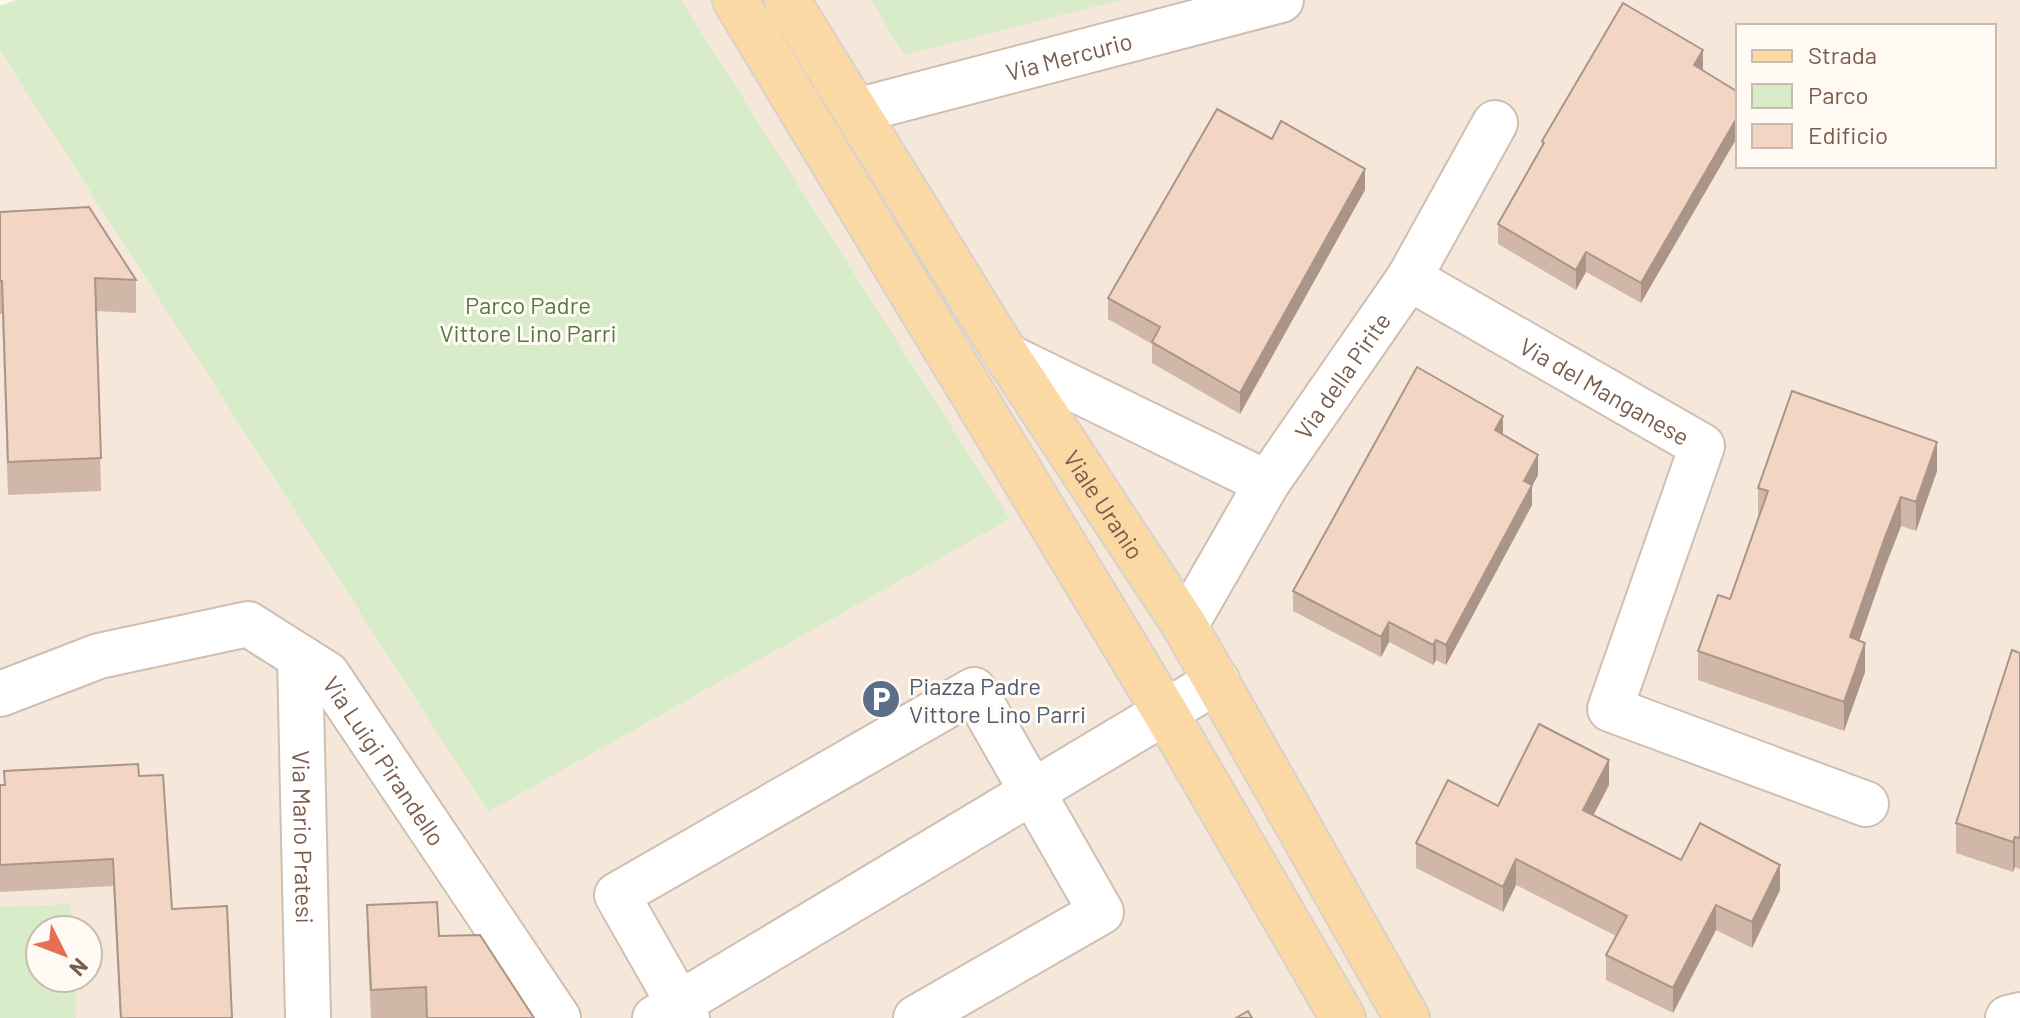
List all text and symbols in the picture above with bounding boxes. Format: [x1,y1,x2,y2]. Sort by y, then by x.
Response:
legend [1736,24,1996,168]
street label: Via Mercurio [1003,25,1135,86]
text: Strada [1808,40,1877,69]
text: Parco [1808,80,1869,109]
text: Edificio [1808,120,1888,149]
park label: Parco Padre Vittore Lino Parri [439,290,617,347]
street label: Via della Pirite [1288,306,1396,444]
street label: Via del Manganese [1515,330,1695,450]
street label: Viale Uranio [1058,444,1151,564]
street label: Via Luigi Pirandello [318,670,452,851]
place label: Piazza Padre Vittore Lino Parri [909,671,1086,728]
parking icon: Piazza Padre Vittore Lino Parri [860,678,902,720]
street label: Via Mario Pratesi [288,750,320,924]
north arrow [24,914,104,994]
text: N [65,954,94,982]

